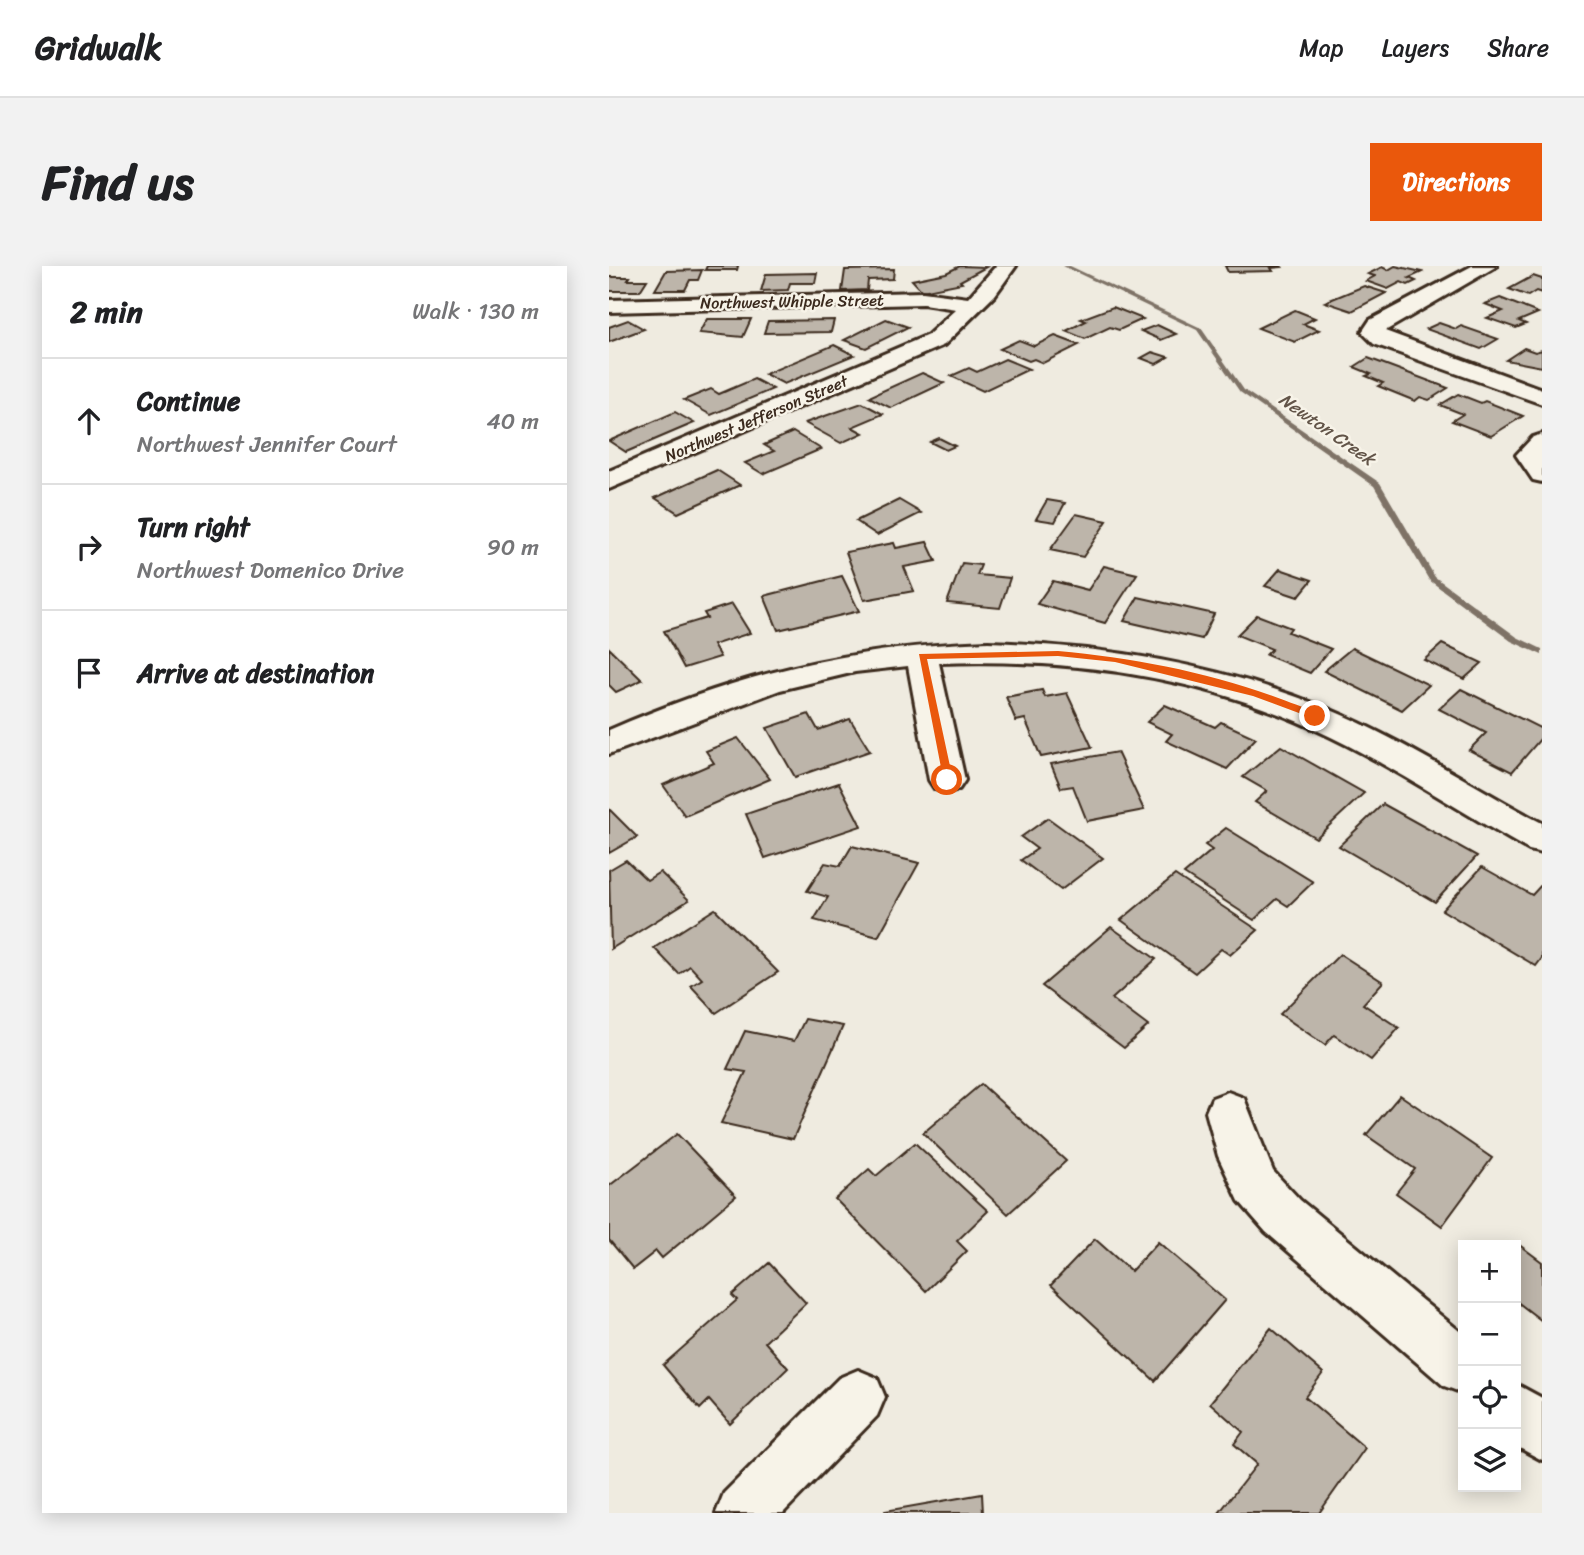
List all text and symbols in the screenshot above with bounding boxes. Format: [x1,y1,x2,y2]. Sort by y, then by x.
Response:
text: Gridwalk [35,19,162,77]
text: Map [1299,27,1344,69]
text: Layers [1382,27,1449,69]
text: Share [1487,27,1549,69]
text: Find us [42,139,194,226]
button: Directions [1370,143,1542,221]
text: 2 min [70,285,143,339]
street label: Northwest Whipple Street [700,285,884,318]
text: Walk · 130 m [412,291,539,332]
street label: Northwest Jefferson Street [660,366,853,470]
text: Continue [137,378,240,424]
water label: Newton Creek [1272,384,1384,476]
text: 40 m [486,401,539,442]
icon: ahead [70,402,108,440]
text: Northwest Jennifer Court [137,424,397,465]
text: Turn right [137,504,250,550]
text: 90 m [487,527,539,568]
icon: right [70,528,108,566]
text: Northwest Domenico Drive [137,550,404,591]
text: Arrive at destination [137,650,374,696]
icon: arrive [70,654,108,692]
route end [1299,700,1330,731]
route start [931,764,962,795]
map controls [1458,1240,1521,1492]
button: + [1458,1240,1521,1303]
button: − [1458,1303,1521,1366]
button: locate [1458,1366,1521,1429]
button: layers [1458,1429,1521,1492]

